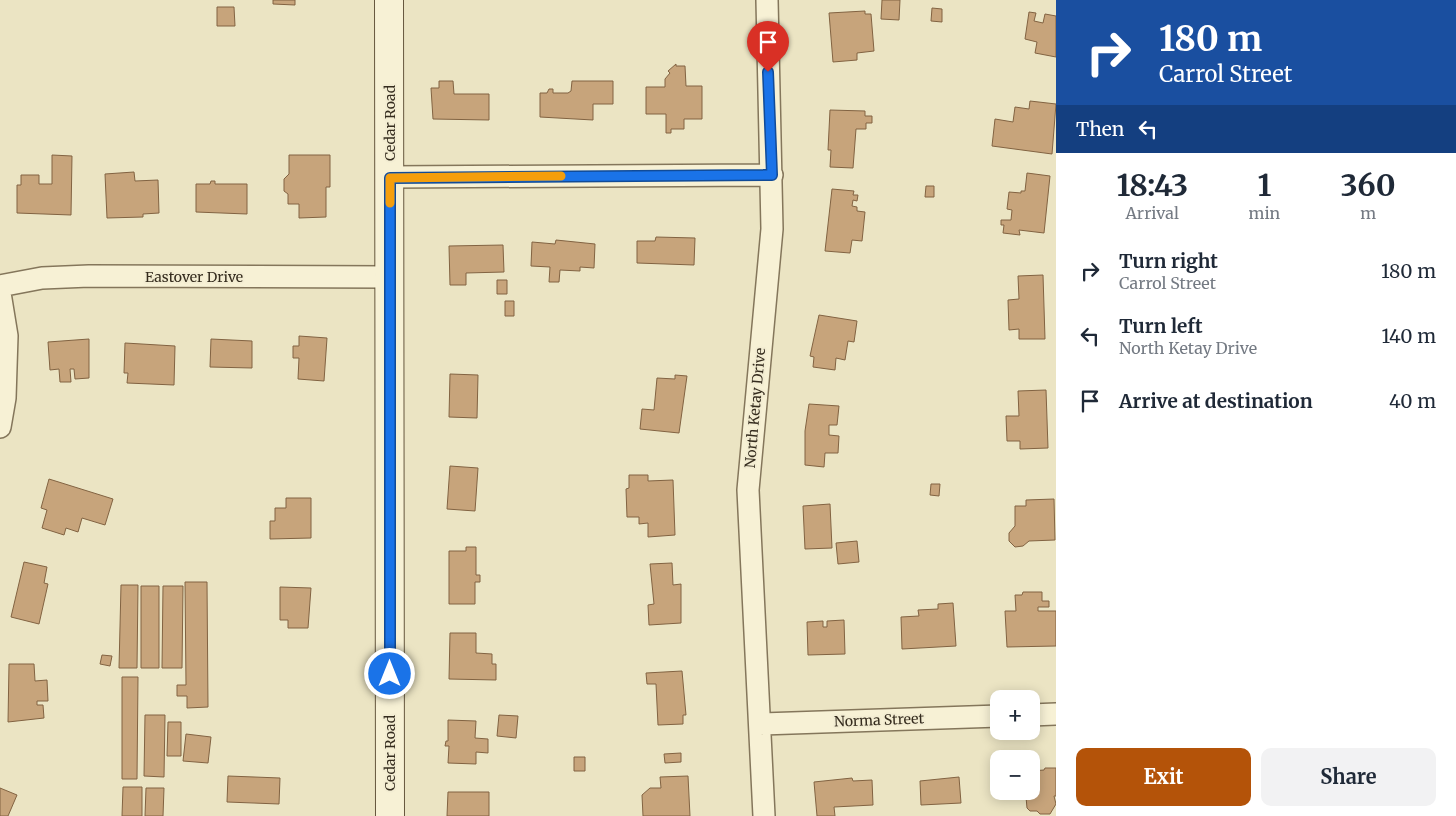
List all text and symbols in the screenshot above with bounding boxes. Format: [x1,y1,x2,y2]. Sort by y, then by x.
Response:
text: 180 m [1159,17,1262,61]
icon: right [1076,20,1141,85]
pin [747,21,789,72]
icon: arrive [754,28,782,56]
text: Carrol Street [1159,60,1292,88]
street label: Cedar Road [381,84,399,161]
icon: left [1134,115,1162,143]
text: Then [1076,117,1124,141]
text: 18:43 [1116,166,1188,204]
text: 1 [1257,166,1271,204]
text: 360 [1341,166,1396,204]
text: Arrival [1126,203,1179,223]
text: min [1249,203,1280,223]
text: m [1360,203,1376,223]
text: Turn right [1119,249,1218,273]
icon: right [1076,257,1104,285]
text: 180 m [1381,259,1436,283]
street label: Eastover Drive [145,268,243,286]
text: Carrol Street [1119,273,1216,293]
text: Turn left [1119,314,1203,338]
icon: left [1076,322,1104,350]
text: 140 m [1381,324,1436,348]
text: North Ketay Drive [1119,338,1257,358]
street label: North Ketay Drive [741,347,769,469]
icon: arrive [1076,387,1104,415]
text: Arrive at destination [1119,389,1313,413]
text: 40 m [1389,389,1436,413]
position arrow [363,647,415,699]
map controls [990,690,1040,800]
button: + [990,690,1040,740]
street label: Norma Street [834,709,925,731]
street label: Cedar Road [381,714,399,791]
button: Exit [1076,748,1251,806]
button: Share [1261,748,1436,806]
button: − [990,750,1040,800]

